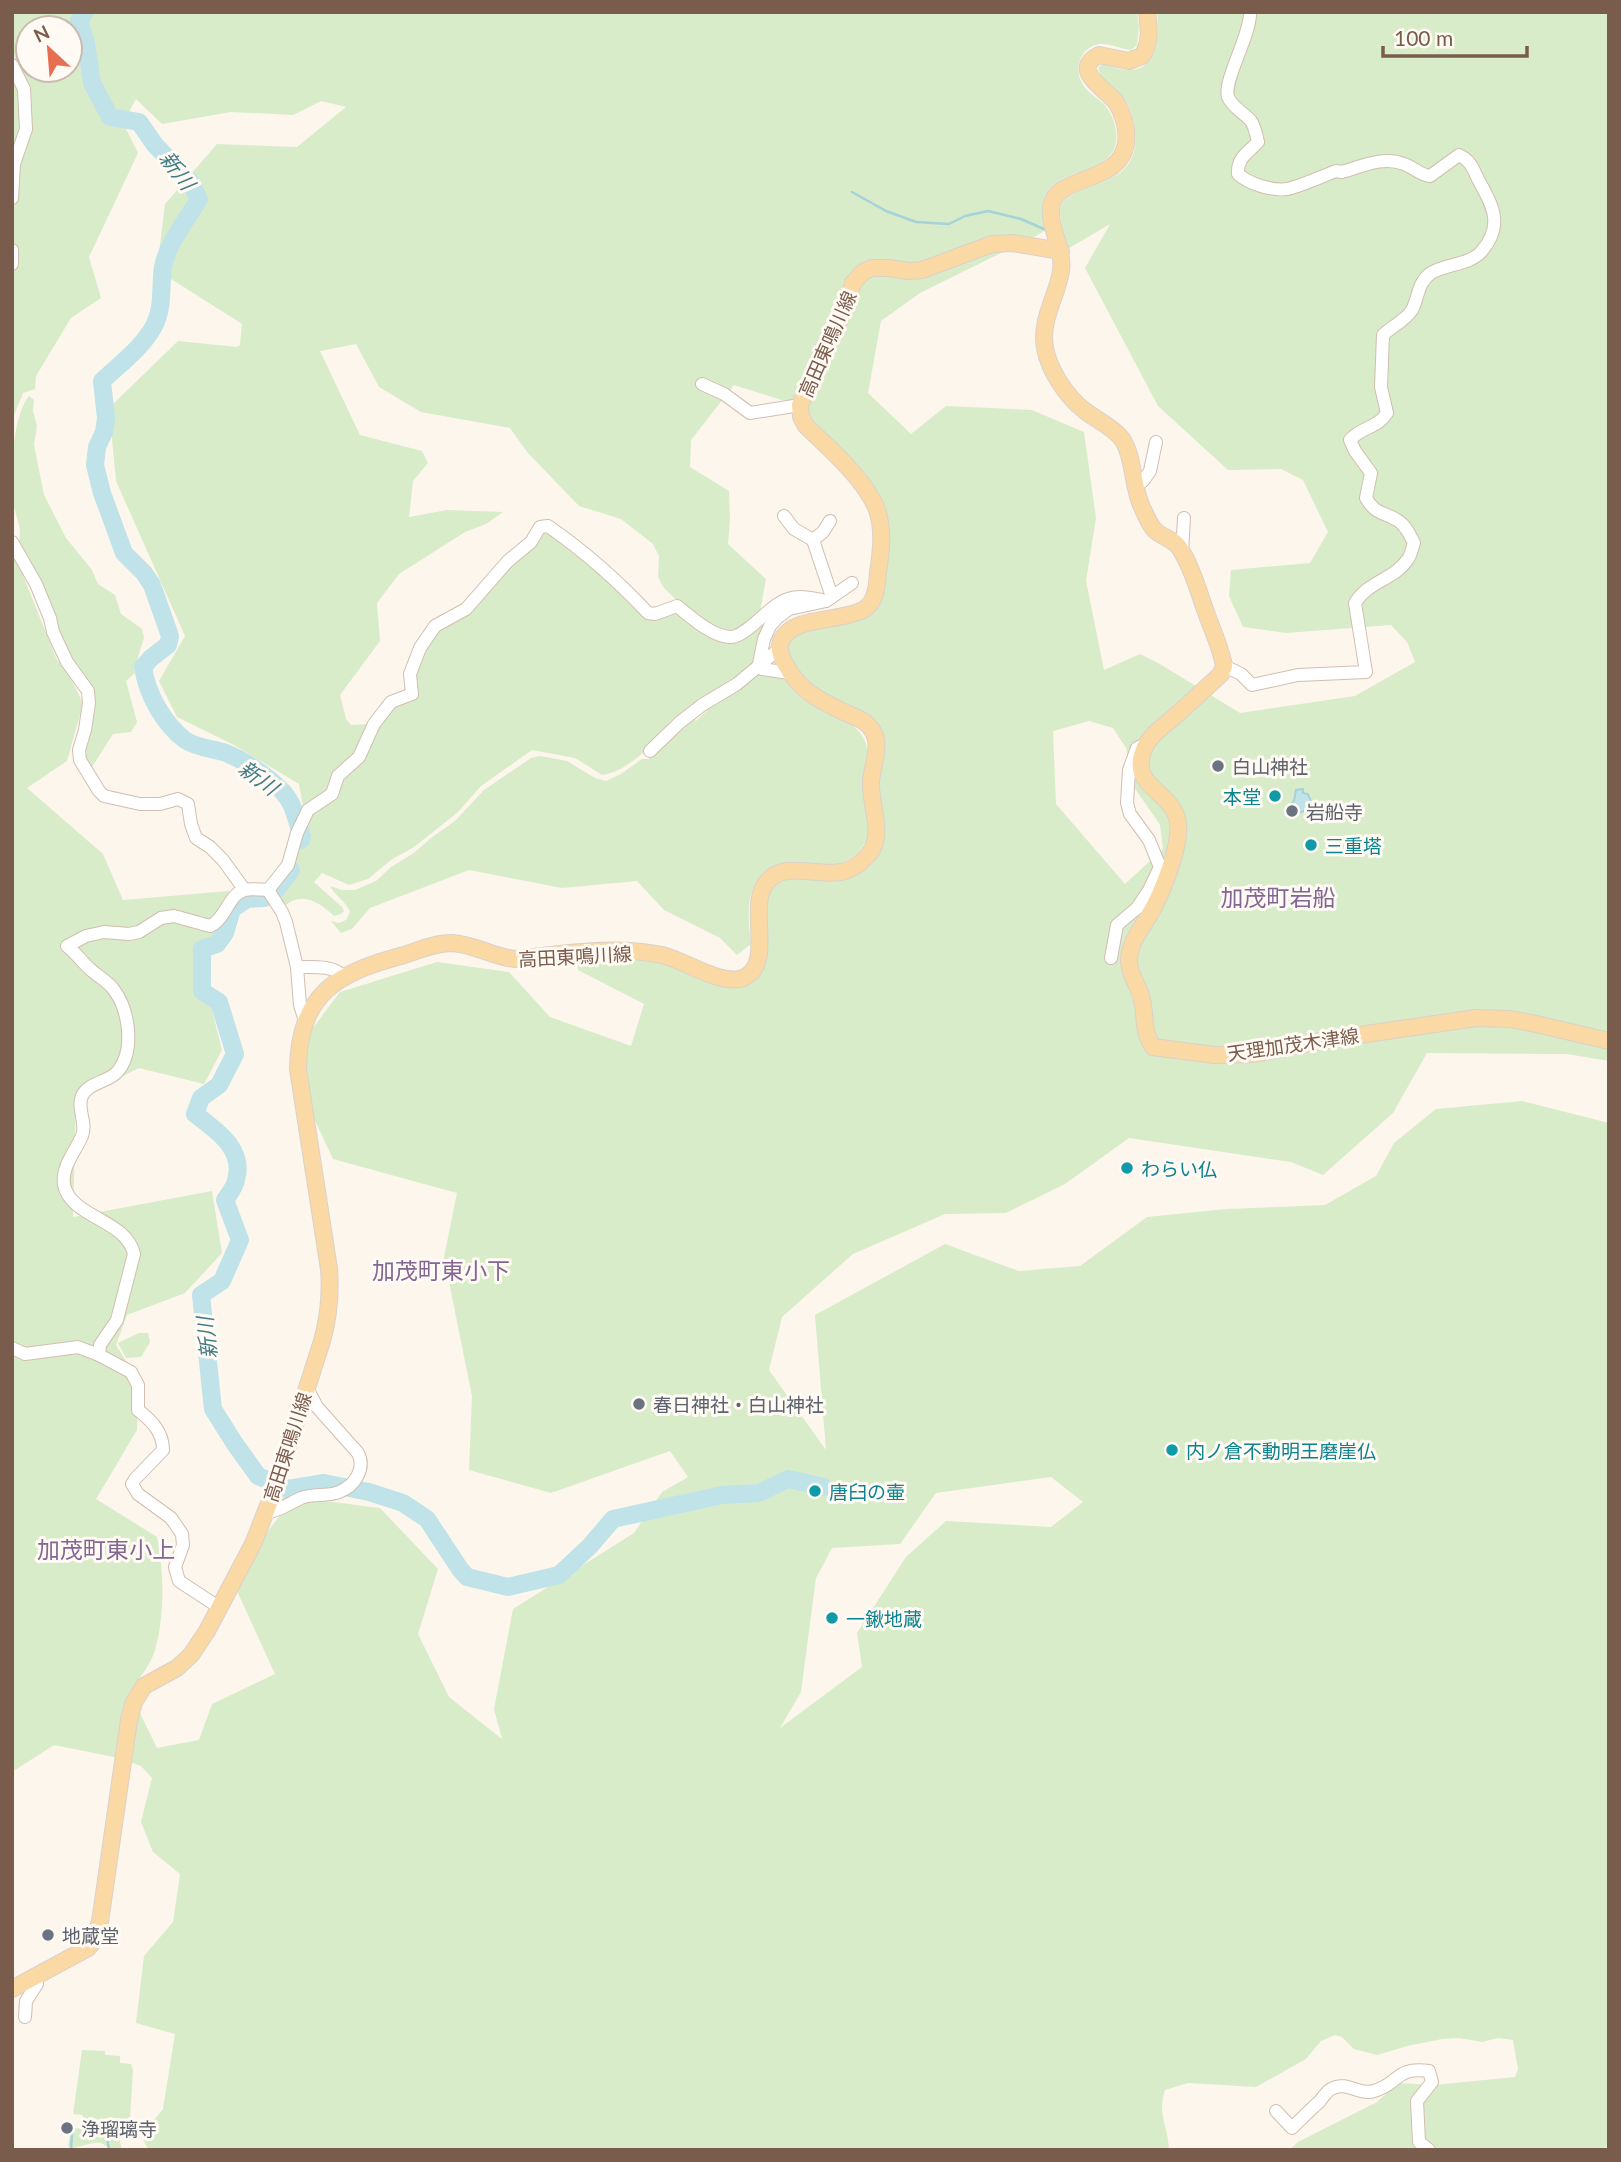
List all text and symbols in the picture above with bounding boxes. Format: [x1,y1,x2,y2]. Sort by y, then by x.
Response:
north arrow [14,14,84,84]
scale bar [1383,14,1526,58]
text: N [30,20,53,47]
text: 100 m [1394,25,1453,50]
water label: 新川 [155,146,202,196]
street label: 高田東鳴川線 [793,287,861,401]
water label: 新川 [235,755,285,801]
place label: 白山神社 [1232,755,1308,778]
marker: 白山神社 [1210,758,1226,774]
place label: 本堂 [1223,785,1261,808]
marker: 本堂 [1267,788,1283,804]
place label: 岩船寺 [1306,800,1363,823]
marker: 岩船寺 [1284,803,1300,819]
place label: 三重塔 [1325,834,1382,857]
marker: 三重塔 [1303,837,1319,853]
district label: 加茂町岩船 [1221,883,1336,911]
street label: 高田東鳴川線 [517,942,633,970]
street label: 天理加茂木津線 [1226,1023,1360,1065]
place label: わらい仏 [1141,1157,1217,1180]
marker: わらい仏 [1119,1160,1135,1176]
district label: 加茂町東小下 [372,1256,510,1284]
water label: 新川 [191,1314,221,1360]
street label: 高田東鳴川線 [258,1389,316,1505]
place label: 春日神社・白山神社 [653,1393,824,1416]
marker: 春日神社・白山神社 [631,1396,647,1412]
place label: 内ノ倉不動明王磨崖仏 [1186,1439,1376,1462]
marker: 内ノ倉不動明王磨崖仏 [1164,1442,1180,1458]
place label: 唐臼の壷 [829,1480,905,1503]
marker: 唐臼の壷 [807,1483,823,1499]
district label: 加茂町東小上 [37,1535,175,1563]
place label: 一鍬地蔵 [846,1607,922,1630]
marker: 一鍬地蔵 [824,1610,840,1626]
place label: 地蔵堂 [62,1924,119,1947]
marker: 地蔵堂 [40,1927,56,1943]
place label: 浄瑠璃寺 [81,2117,157,2140]
marker: 浄瑠璃寺 [59,2120,75,2136]

